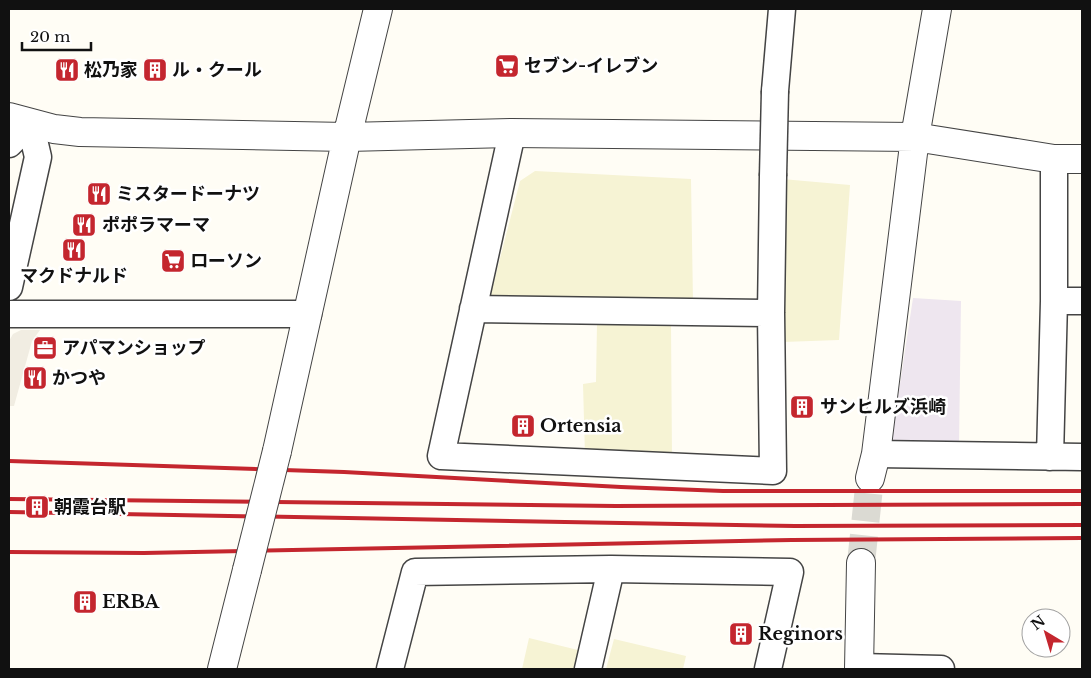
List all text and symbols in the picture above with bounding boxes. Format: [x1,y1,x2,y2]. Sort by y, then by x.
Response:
scale bar [22,20,91,52]
text: 20 m [30,27,70,46]
supermarket icon: セブン-イレブン [494,53,520,79]
place label: セブン-イレブン [524,55,658,77]
restaurant icon: 松乃家 [54,57,80,83]
building icon: ル・クール [142,57,168,83]
place label: 松乃家 [84,59,138,81]
place label: ル・クール [172,59,262,81]
restaurant icon: ミスタードーナツ [86,181,112,207]
place label: ミスタードーナツ [116,183,260,205]
restaurant icon: ポポラマーマ [71,212,97,238]
place label: ポポラマーマ [102,214,210,236]
restaurant icon: マクドナルド [61,237,87,263]
supermarket icon: ローソン [160,248,186,274]
place label: ローソン [190,250,262,272]
place label: マクドナルド [20,265,128,287]
office icon: アパマンショップ [32,335,58,361]
place label: アパマンショップ [62,337,206,359]
restaurant icon: かつや [22,365,48,391]
place label: かつや [52,367,106,389]
building icon: サンヒルズ浜崎 [789,394,815,420]
place label: サンヒルズ浜崎 [820,396,946,418]
building icon: Ortensia [510,413,536,439]
place label: Ortensia [540,415,622,437]
building icon: 朝霞台駅 [24,494,50,520]
place label: 朝霞台駅 [54,496,126,518]
building icon: ERBA [72,589,98,615]
place label: ERBA [102,591,160,613]
north arrow [1021,608,1071,658]
text: N [1027,612,1049,634]
building icon: Reginors [728,621,754,647]
place label: Reginors [758,623,843,645]

